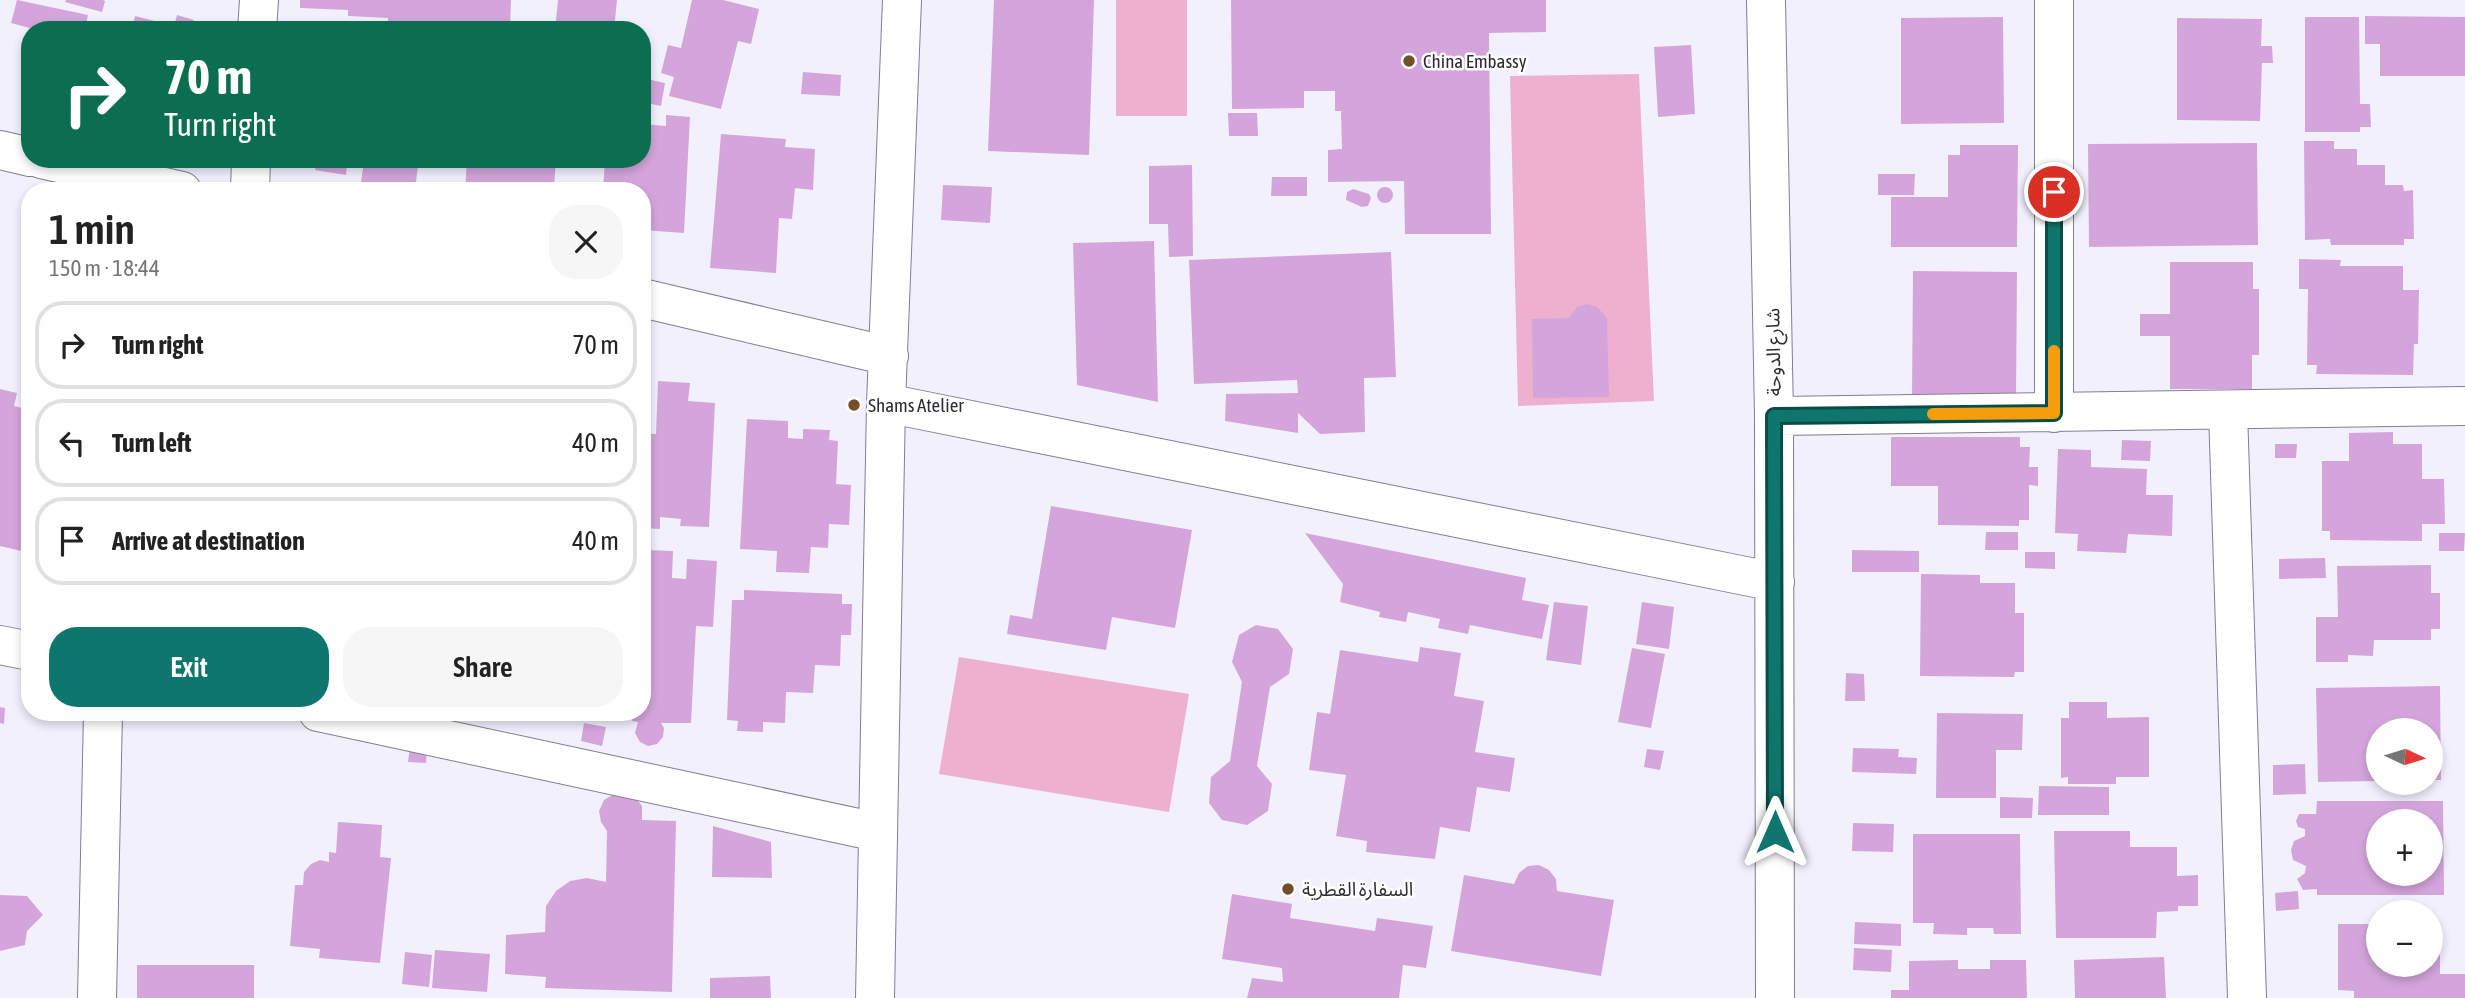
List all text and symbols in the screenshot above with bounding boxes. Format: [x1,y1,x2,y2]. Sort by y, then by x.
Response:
text: 70 m [164,48,252,104]
icon: right [49,49,140,140]
place label: China Embassy [1423,50,1527,72]
marker: China Embassy [1401,53,1417,69]
text: Turn right [164,106,277,143]
pin [2024,162,2084,222]
icon: arrive [2035,173,2073,211]
text: 1 min [49,205,135,253]
button: close [549,205,623,279]
text: 150 m · 18:44 [49,255,160,281]
street label: شارع الدوحة [1761,308,1788,396]
icon: right [53,326,91,364]
text: Turn right [112,330,203,360]
text: 70 m [572,330,619,360]
place label: Shams Atelier [868,394,964,416]
marker: Shams Atelier [846,397,862,413]
icon: left [53,424,91,462]
text: Turn left [112,428,192,458]
text: 40 m [572,428,619,458]
icon: arrive [53,522,91,560]
text: Arrive at destination [112,526,305,556]
text: 40 m [572,526,619,556]
button: Exit [49,627,329,707]
button: Share [343,627,623,707]
north arrow [2366,718,2443,794]
map controls [2366,718,2443,977]
position arrow [1738,795,1812,869]
button: + [2366,809,2443,886]
place label: السفارة القطرية [1302,878,1413,901]
marker: السفارة القطرية [1280,881,1296,897]
button: − [2366,900,2443,977]

